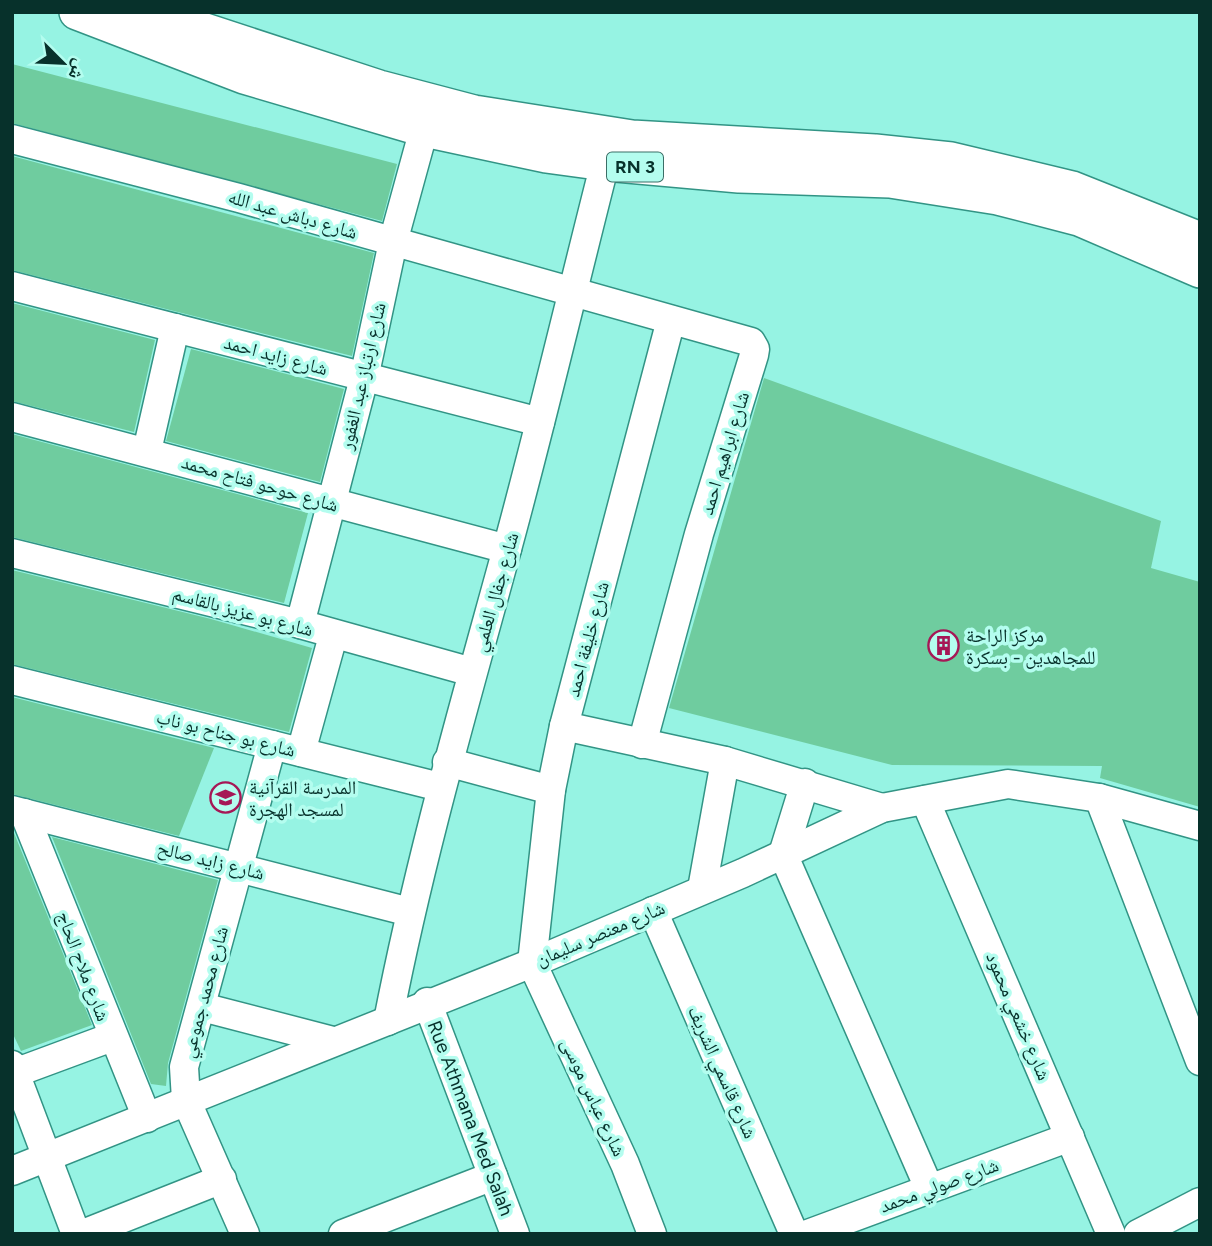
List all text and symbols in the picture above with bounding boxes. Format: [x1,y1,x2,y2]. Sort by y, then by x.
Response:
north arrow [28,28,98,98]
text: ش [63,56,93,84]
road number: RN 3 [607,152,663,182]
street label: شارع دباش عبد الله [226,185,360,244]
street label: شارع ارتباز عبد الغفور [334,300,391,453]
street label: شارع زايد احمد [222,331,330,380]
street label: شارع ابراهيم احمد [695,389,755,518]
street label: شارع حوحو فتاح محمد [179,450,341,517]
street label: شارع جفال العلمي [467,530,527,655]
street label: شارع خليفة احمد [561,579,614,699]
street label: شارع بو عزيز بالقاسم [170,582,316,642]
place label: مركز الراحة للمجاهدين - بسكرة [966,624,1096,669]
building icon: مركز الراحة للمجاهدين - بسكرة [926,629,960,663]
street label: شارع بو جناح بو ناب [154,705,298,762]
place label: المدرسة القرآنية لمسجد الهجرة [249,776,356,821]
school or university icon: المدرسة القرآنية لمسجد الهجرة [209,781,243,815]
street label: شارع زايد صالح [155,836,267,886]
street label: شارع معنصر سليمان [532,896,668,971]
street label: شارع ملاح الحاج [52,908,115,1024]
street label: شارع محمد جموعي [176,924,237,1061]
street label: شارع خشعي محمود [978,949,1056,1085]
street label: شارع قاسمي الشريف [680,1002,762,1144]
street label: Rue Athmana Med Salah [423,1017,518,1219]
street label: شارع عباس موسى [556,1034,631,1160]
street label: شارع صولي محمد [877,1153,1003,1221]

